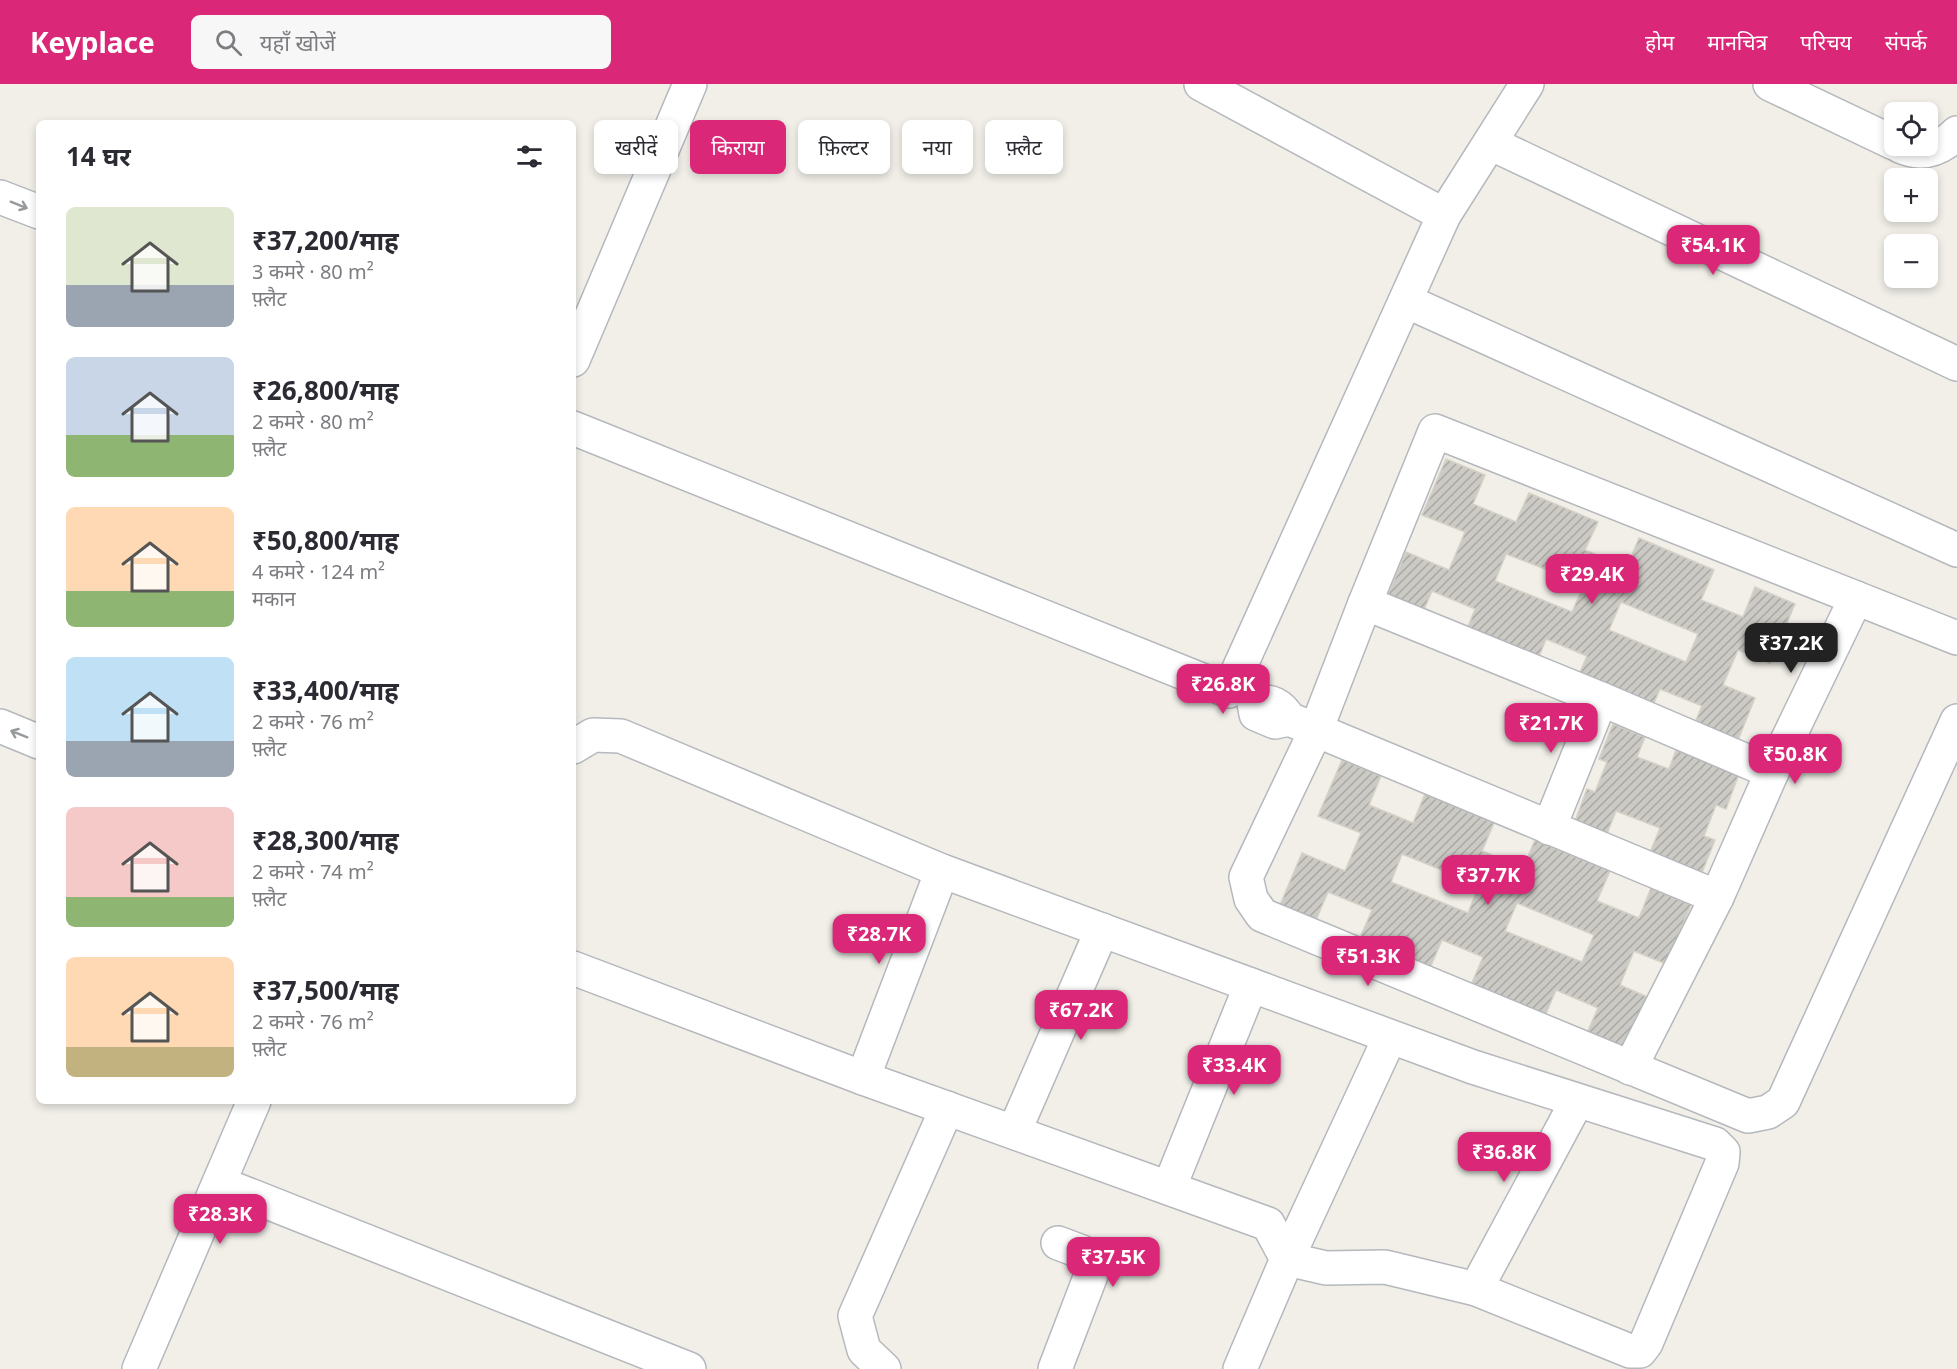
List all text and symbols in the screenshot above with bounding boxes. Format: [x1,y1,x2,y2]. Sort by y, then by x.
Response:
search box [191,15,611,69]
text: Keyplace [30,23,155,61]
icon: search [212,26,245,59]
text: यहाँ खोजें [260,27,336,57]
text: होम [1645,28,1674,56]
text: मानचित्र [1707,28,1767,56]
text: परिचय [1800,28,1852,56]
text: संपर्क [1885,28,1927,56]
map controls [1884,102,1938,288]
button: locate [1884,102,1938,156]
chip: खरीदें [594,120,678,174]
chip: किराया [690,120,786,174]
chip: फ़िल्टर [798,120,890,174]
chip: नया [902,120,973,174]
chip: फ़्लैट [985,120,1063,174]
text: 14 घर [66,138,131,174]
icon: filters [513,140,546,173]
button: + [1884,168,1938,222]
one-way arrow [10,200,28,211]
text: ₹37,200/माह [252,222,399,258]
pin: ₹54.1K [1664,225,1762,276]
icon: home [114,231,186,303]
text: ₹54.1K [1681,231,1745,258]
button: − [1884,234,1938,288]
text: 3 कमरे · 80 m² [252,258,374,285]
text: फ़्लैट [252,285,287,312]
text: ₹26,800/माह [252,372,399,408]
icon: home [114,381,186,453]
text: 2 कमरे · 80 m² [252,408,374,435]
text: फ़्लैट [252,435,287,462]
text: ₹50,800/माह [252,522,399,558]
icon: home [114,531,186,603]
pin: ₹29.4K [1543,554,1641,605]
text: 4 कमरे · 124 m² [252,558,385,585]
text: ₹29.4K [1560,560,1624,587]
text: मकान [252,585,296,612]
pin: ₹37.2K [1742,623,1840,674]
text: ₹37.2K [1759,629,1823,656]
pin: ₹26.8K [1174,664,1272,715]
text: ₹26.8K [1191,670,1255,697]
text: ₹33,400/माह [252,672,399,708]
icon: home [114,681,186,753]
pin: ₹21.7K [1502,703,1600,754]
text: 2 कमरे · 76 m² [252,708,374,735]
text: ₹21.7K [1519,709,1583,736]
one-way arrow [11,728,29,739]
pin: ₹50.8K [1746,734,1844,785]
text: फ़्लैट [252,735,287,762]
text: ₹50.8K [1763,740,1827,767]
text: ₹28,300/माह [252,822,399,858]
icon: home [114,831,186,903]
pin: ₹37.7K [1439,855,1537,906]
text: 2 कमरे · 74 m² [252,858,374,885]
text: ₹37.7K [1456,861,1520,888]
text: फ़्लैट [252,885,287,912]
pin: ₹28.7K [830,914,928,965]
text: ₹28.7K [847,920,911,947]
pin: ₹51.3K [1319,936,1417,987]
text: ₹51.3K [1336,942,1400,969]
text: ₹37,500/माह [252,972,399,1008]
icon: home [114,981,186,1053]
pin: ₹67.2K [1032,990,1130,1041]
text: ₹67.2K [1049,996,1113,1023]
text: 2 कमरे · 76 m² [252,1008,374,1035]
text: फ़्लैट [252,1035,287,1062]
pin: ₹33.4K [1185,1045,1283,1096]
text: ₹33.4K [1202,1051,1266,1078]
pin: ₹36.8K [1455,1132,1553,1183]
text: ₹36.8K [1472,1138,1536,1165]
pin: ₹28.3K [171,1194,269,1245]
text: ₹28.3K [188,1200,252,1227]
pin: ₹37.5K [1064,1237,1162,1288]
text: ₹37.5K [1081,1243,1145,1270]

